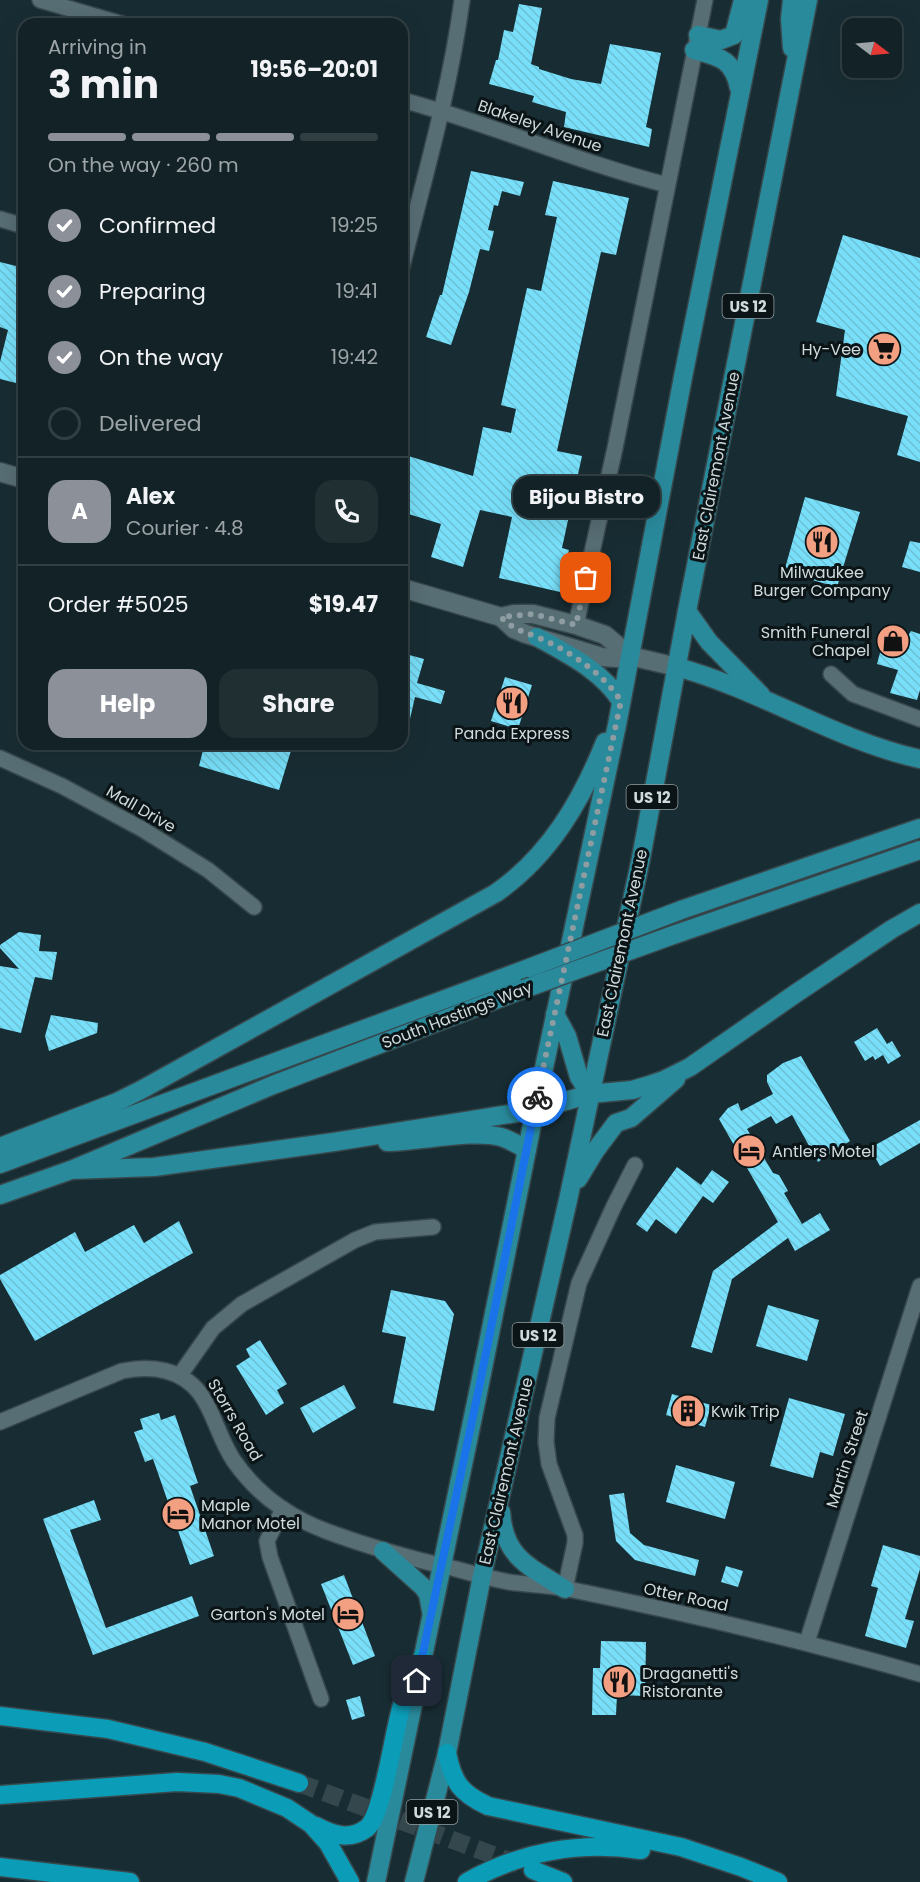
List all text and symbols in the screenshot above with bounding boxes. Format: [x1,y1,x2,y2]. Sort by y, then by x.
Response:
north arrow [842,18,902,78]
map controls [842,18,902,78]
text: Arriving in [48,33,147,61]
text: 19:56–20:01 [251,54,378,85]
text: 3 min [48,57,159,112]
street label: Blakeley Avenue [475,94,605,158]
text: On the way · 260 m [48,151,238,179]
icon: check [48,209,81,242]
text: Confirmed [99,210,216,241]
text: 19:25 [331,211,378,239]
icon: check [48,275,81,308]
text: Preparing [99,276,206,307]
text: 19:41 [336,277,378,305]
road number: US 12 [722,294,774,318]
supermarket icon: Hy-Vee [866,331,902,367]
place label: Hy-Vee [801,338,861,361]
icon: check [48,341,81,374]
text: On the way [99,342,223,373]
text: 19:42 [331,343,378,371]
street label: East Clairemont Avenue [686,370,746,562]
text: Delivered [99,408,202,439]
callout: Bijou Bistro [512,476,660,518]
button: phone [315,480,378,543]
text: Alex [126,481,175,512]
text: Bijou Bistro [529,483,644,511]
text: A [71,496,88,527]
text: Courier · 4.8 [126,514,244,542]
restaurant icon: Milwaukee Burger Company [804,524,840,560]
pin [560,552,611,603]
icon: bag [569,561,602,594]
place label: Milwaukee Burger Company [754,561,890,602]
text: Order #5025 [48,589,189,620]
text: $19.47 [309,589,378,620]
place label: Smith Funeral Chapel [761,621,870,662]
shop icon: Smith Funeral Chapel [875,623,911,659]
button: Help [48,669,207,738]
button: Share [219,669,378,738]
restaurant icon: Panda Express [494,685,530,721]
place label: Panda Express [454,722,570,745]
street label: Mall Drive [102,780,180,838]
road number: US 12 [626,785,678,809]
street label: East Clairemont Avenue [591,847,653,1039]
street label: South Hastings Way [378,976,536,1054]
courier [507,1067,567,1127]
icon: bike [521,1081,554,1114]
hotel icon: Antlers Motel [731,1133,767,1169]
place label: Antlers Motel [772,1140,875,1163]
road number: US 12 [512,1323,564,1347]
street label: Storrs Road [202,1375,268,1465]
street label: East Clairemont Avenue [473,1375,539,1567]
building icon: Kwik Trip [670,1393,706,1429]
place label: Kwik Trip [711,1400,780,1423]
street label: Martin Street [820,1407,874,1511]
place label: Maple Manor Motel [201,1494,300,1535]
hotel icon: Maple Manor Motel [160,1496,196,1532]
street label: Otter Road [642,1577,730,1617]
hotel icon: Garton's Motel [330,1596,366,1632]
place label: Garton's Motel [211,1603,325,1626]
pin [391,1655,442,1706]
place label: Draganetti's Ristorante [642,1662,738,1703]
icon: home [400,1664,433,1697]
restaurant icon: Draganetti's Ristorante [601,1664,637,1700]
road number: US 12 [406,1800,458,1824]

